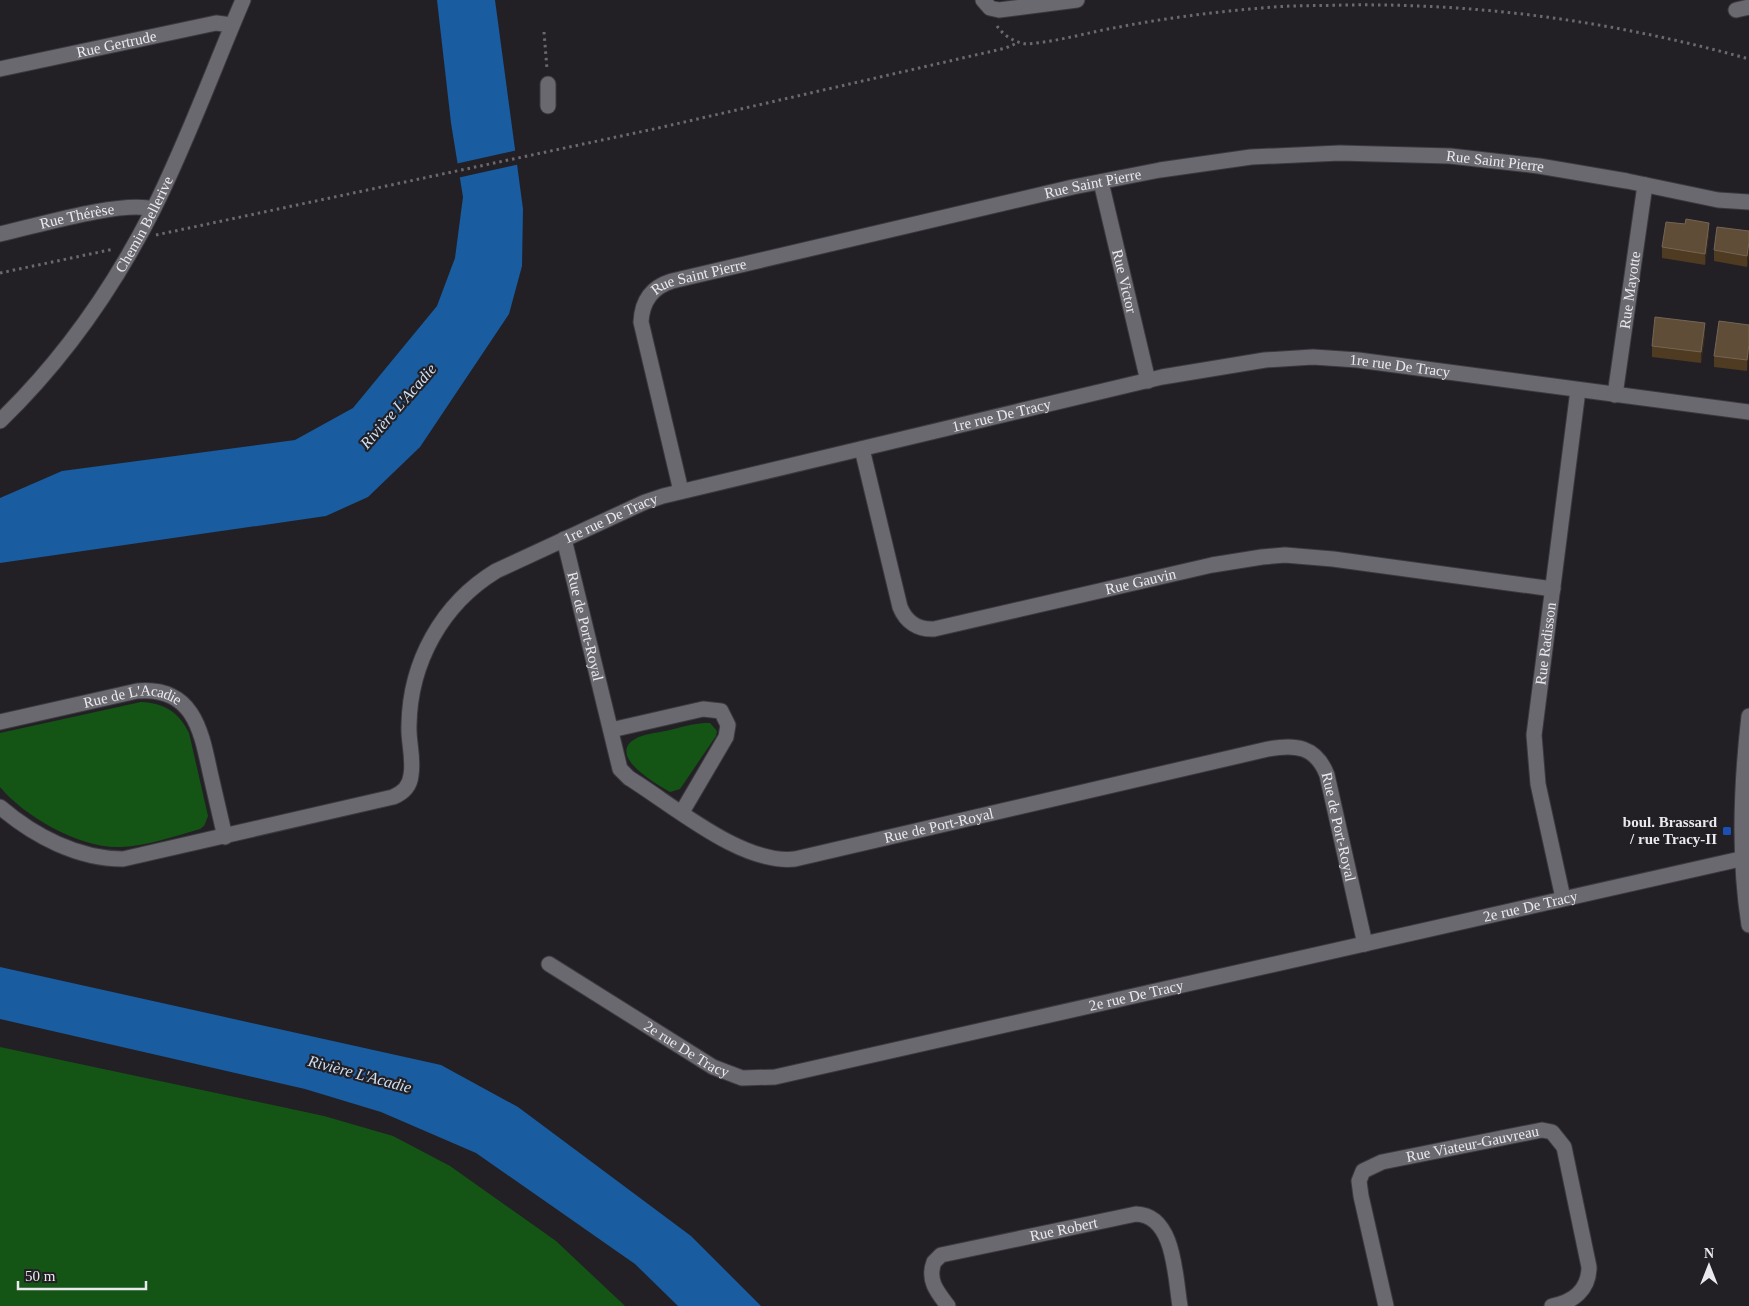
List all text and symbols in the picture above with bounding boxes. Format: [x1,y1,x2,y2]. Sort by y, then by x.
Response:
street label: Rue Gertrude [75,28,158,61]
street label: Rue Saint Pierre [1445,148,1546,175]
street label: Rue Saint Pierre [1043,166,1143,201]
street label: Chemin Bellerive [112,174,176,275]
street label: Rue Thérèse [38,201,116,232]
street label: Rue Victor [1109,248,1140,315]
street label: Rue Mayotte [1617,250,1643,330]
street label: Rue Saint Pierre [648,256,748,298]
street label: 1re rue De Tracy [1349,351,1452,380]
water label: Rivière L'Acadie [356,360,439,452]
street label: 1re rue De Tracy [950,396,1053,435]
street label: 1re rue De Tracy [561,490,660,547]
street label: Rue Gauvin [1104,565,1178,597]
street label: Rue de Port-Royal [564,570,606,683]
street label: Rue Radisson [1532,601,1559,686]
street label: Rue de L'Acadie [82,683,185,711]
street label: Rue de Port-Royal [1319,771,1359,883]
street label: Rue de Port-Royal [883,805,995,846]
place label: boul. Brassard / rue Tracy-II [1623,814,1718,847]
marker: boul. Brassard / rue Tracy-II [1721,825,1733,837]
street label: 2e rue De Tracy [1482,888,1580,925]
street label: 2e rue De Tracy [1087,977,1185,1014]
street label: 2e rue De Tracy [641,1018,732,1081]
water label: Rivière L'Acadie [305,1052,414,1096]
street label: Rue Viateur-Gauvreau [1405,1123,1541,1165]
street label: Rue Robert [1028,1214,1100,1244]
north arrow [1684,1241,1734,1291]
text: N [1704,1246,1714,1261]
scale bar [18,1258,145,1290]
text: 50 m [25,1268,56,1284]

